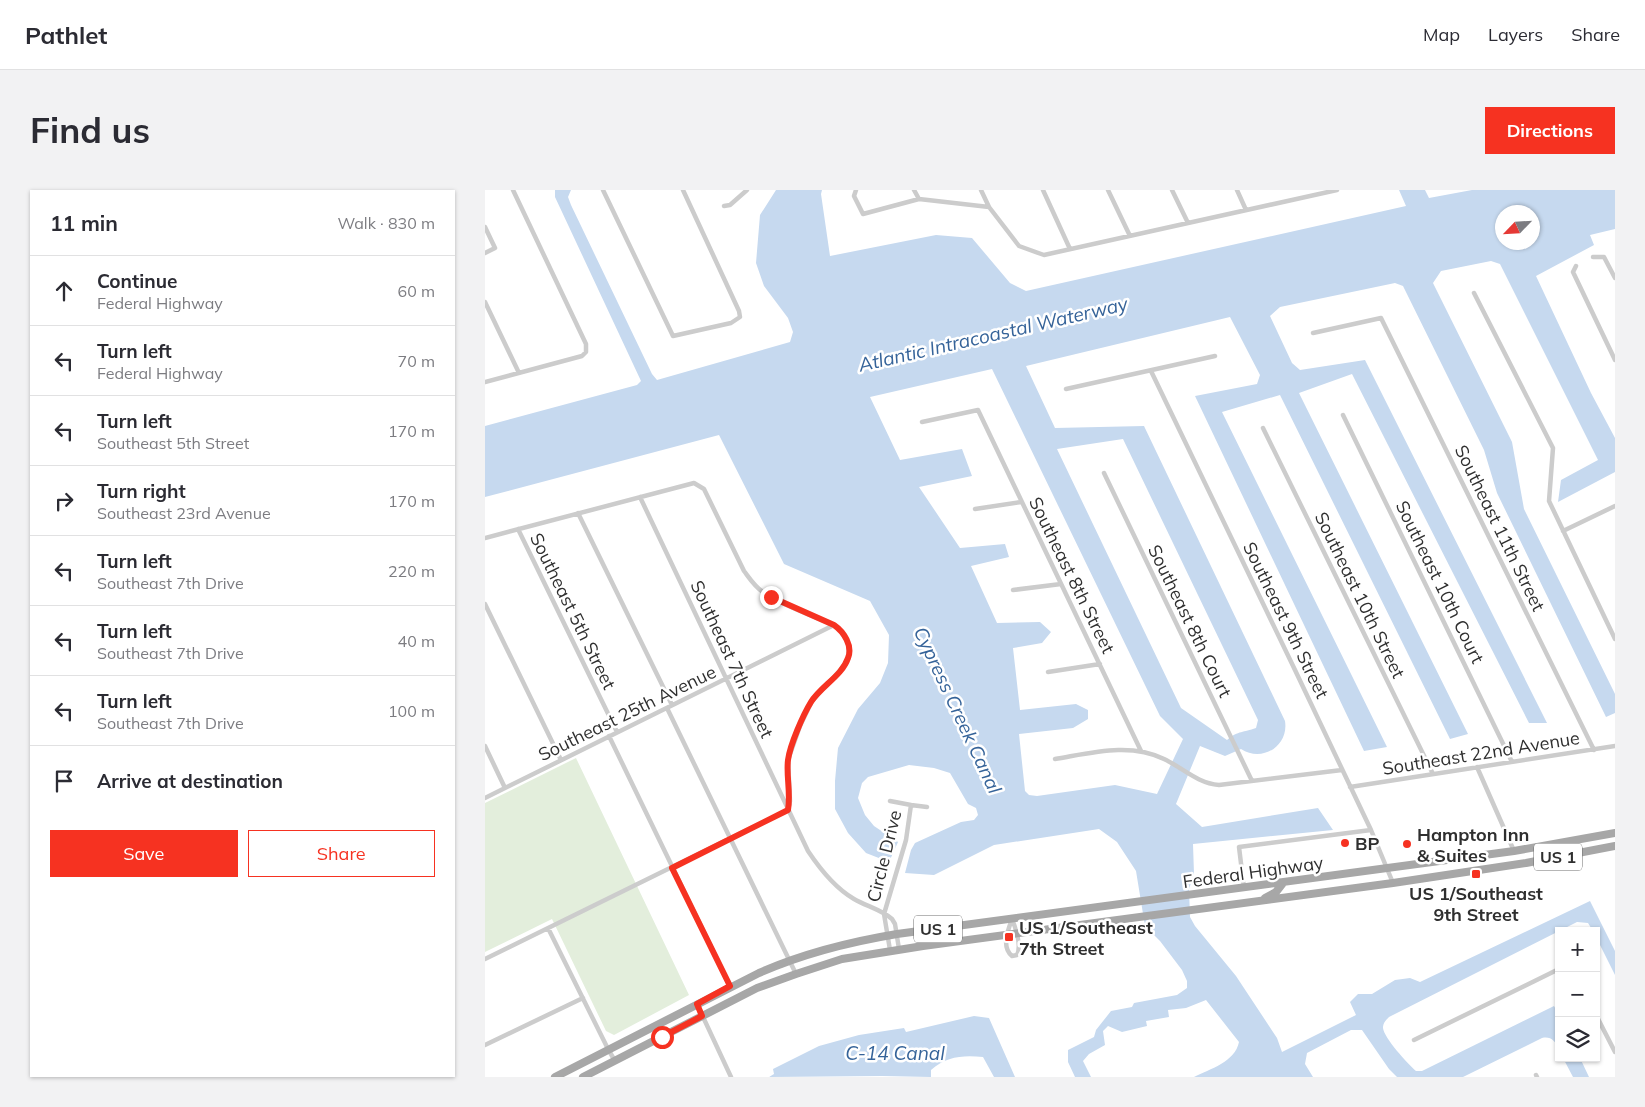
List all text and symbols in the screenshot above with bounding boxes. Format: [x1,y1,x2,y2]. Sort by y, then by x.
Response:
text: Pathlet [25,20,107,50]
text: Map [1423,23,1460,46]
text: Layers [1488,23,1543,46]
text: Share [1571,23,1620,46]
button: Directions [1485,107,1615,154]
text: Find us [30,108,150,152]
north arrow [1495,205,1540,250]
text: 11 min [50,210,118,236]
text: Walk · 830 m [337,213,435,233]
text: Continue [97,269,177,293]
icon: ahead [50,277,78,305]
text: 60 m [398,281,435,301]
water label: Atlantic Intracoastal Waterway [855,291,1131,377]
text: Federal Highway [97,293,223,313]
text: Turn left [97,339,172,363]
icon: left [50,347,78,375]
text: 70 m [398,351,435,371]
text: Federal Highway [97,363,223,383]
text: Turn left [97,409,172,433]
icon: left [50,417,78,445]
text: 170 m [388,421,435,441]
text: Southeast 5th Street [97,433,249,453]
street label: Southeast 11th Street [1450,441,1550,615]
text: Turn right [97,479,186,503]
icon: right [50,487,78,515]
text: 170 m [388,491,435,511]
street label: Southeast 8th Street [1024,493,1120,657]
street label: Southeast 10th Court [1391,497,1489,667]
text: Southeast 23rd Avenue [97,503,271,523]
street label: Southeast 10th Street [1310,508,1410,682]
street label: Southeast 5th Street [525,529,621,693]
street label: Southeast 9th Street [1238,538,1334,702]
street label: Southeast 8th Court [1143,541,1237,701]
text: Turn left [97,549,172,573]
icon: left [50,557,78,585]
text: 220 m [388,561,435,581]
text: Southeast 7th Drive [97,573,244,593]
street label: Southeast 7th Street [685,577,779,741]
route end [760,586,783,609]
text: Turn left [97,619,172,643]
water label: Cypress Creek Canal [909,623,1007,798]
icon: left [50,627,78,655]
text: 40 m [398,631,435,651]
text: Southeast 7th Drive [97,643,244,663]
street label: Southeast 25th Avenue [534,660,720,766]
text: Turn left [97,689,172,713]
icon: left [50,697,78,725]
text: 100 m [388,701,435,721]
text: Southeast 7th Drive [97,713,244,733]
street label: Southeast 22nd Avenue [1381,726,1581,780]
icon: arrive [50,767,78,795]
text: Arrive at destination [97,769,283,793]
street label: Circle Drive [861,808,907,904]
place label: Hampton Inn & Suites [1417,823,1529,867]
button: Save [50,830,238,877]
button: Share [248,830,435,877]
place label: BP [1355,832,1379,855]
marker: BP [1339,837,1351,849]
marker: Hampton Inn & Suites [1401,838,1413,850]
road number: US 1 [1534,844,1582,870]
street label: Federal Highway [1181,851,1325,893]
marker: US 1/Southeast 9th Street [1470,868,1482,880]
place label: US 1/Southeast 9th Street [1409,882,1543,926]
road number: US 1 [914,916,962,942]
place label: US 1/Southeast 7th Street [1019,916,1153,960]
map controls [1555,927,1600,1062]
button: + [1555,927,1600,972]
marker: US 1/Southeast 7th Street [1003,931,1015,943]
button: − [1555,972,1600,1017]
button: layers [1555,1017,1600,1062]
route start [651,1026,674,1049]
water label: C-14 Canal [845,1041,945,1065]

